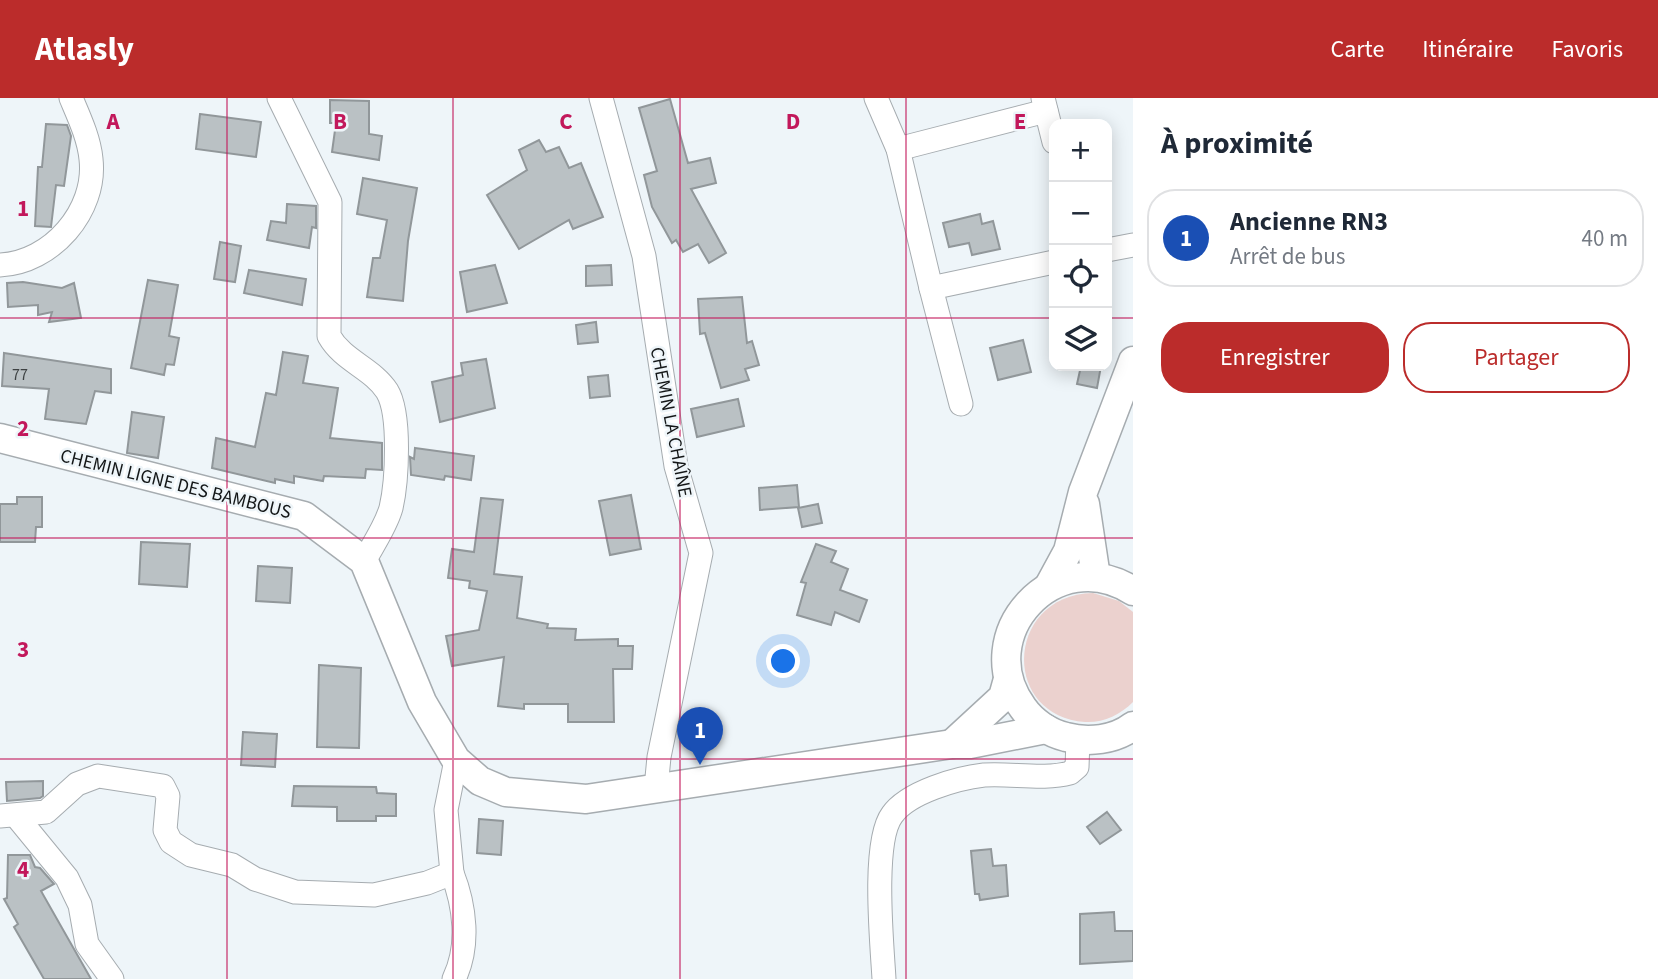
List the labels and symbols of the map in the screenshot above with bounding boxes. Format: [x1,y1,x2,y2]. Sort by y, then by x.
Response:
text: A [105,105,120,138]
text: B [333,105,347,138]
text: C [559,105,573,138]
text: D [786,105,800,138]
text: E [1014,105,1026,138]
text: 1 [17,192,29,225]
street label: CHEMIN LA CHAÎNE [643,345,698,500]
house number: 77 [12,364,28,386]
text: 2 [17,412,29,445]
street label: CHEMIN LIGNE DES BAMBOUS [57,443,294,526]
text: 3 [17,633,29,666]
your location [766,644,800,678]
pin: 1 [677,707,723,765]
text: 4 [17,853,29,886]

